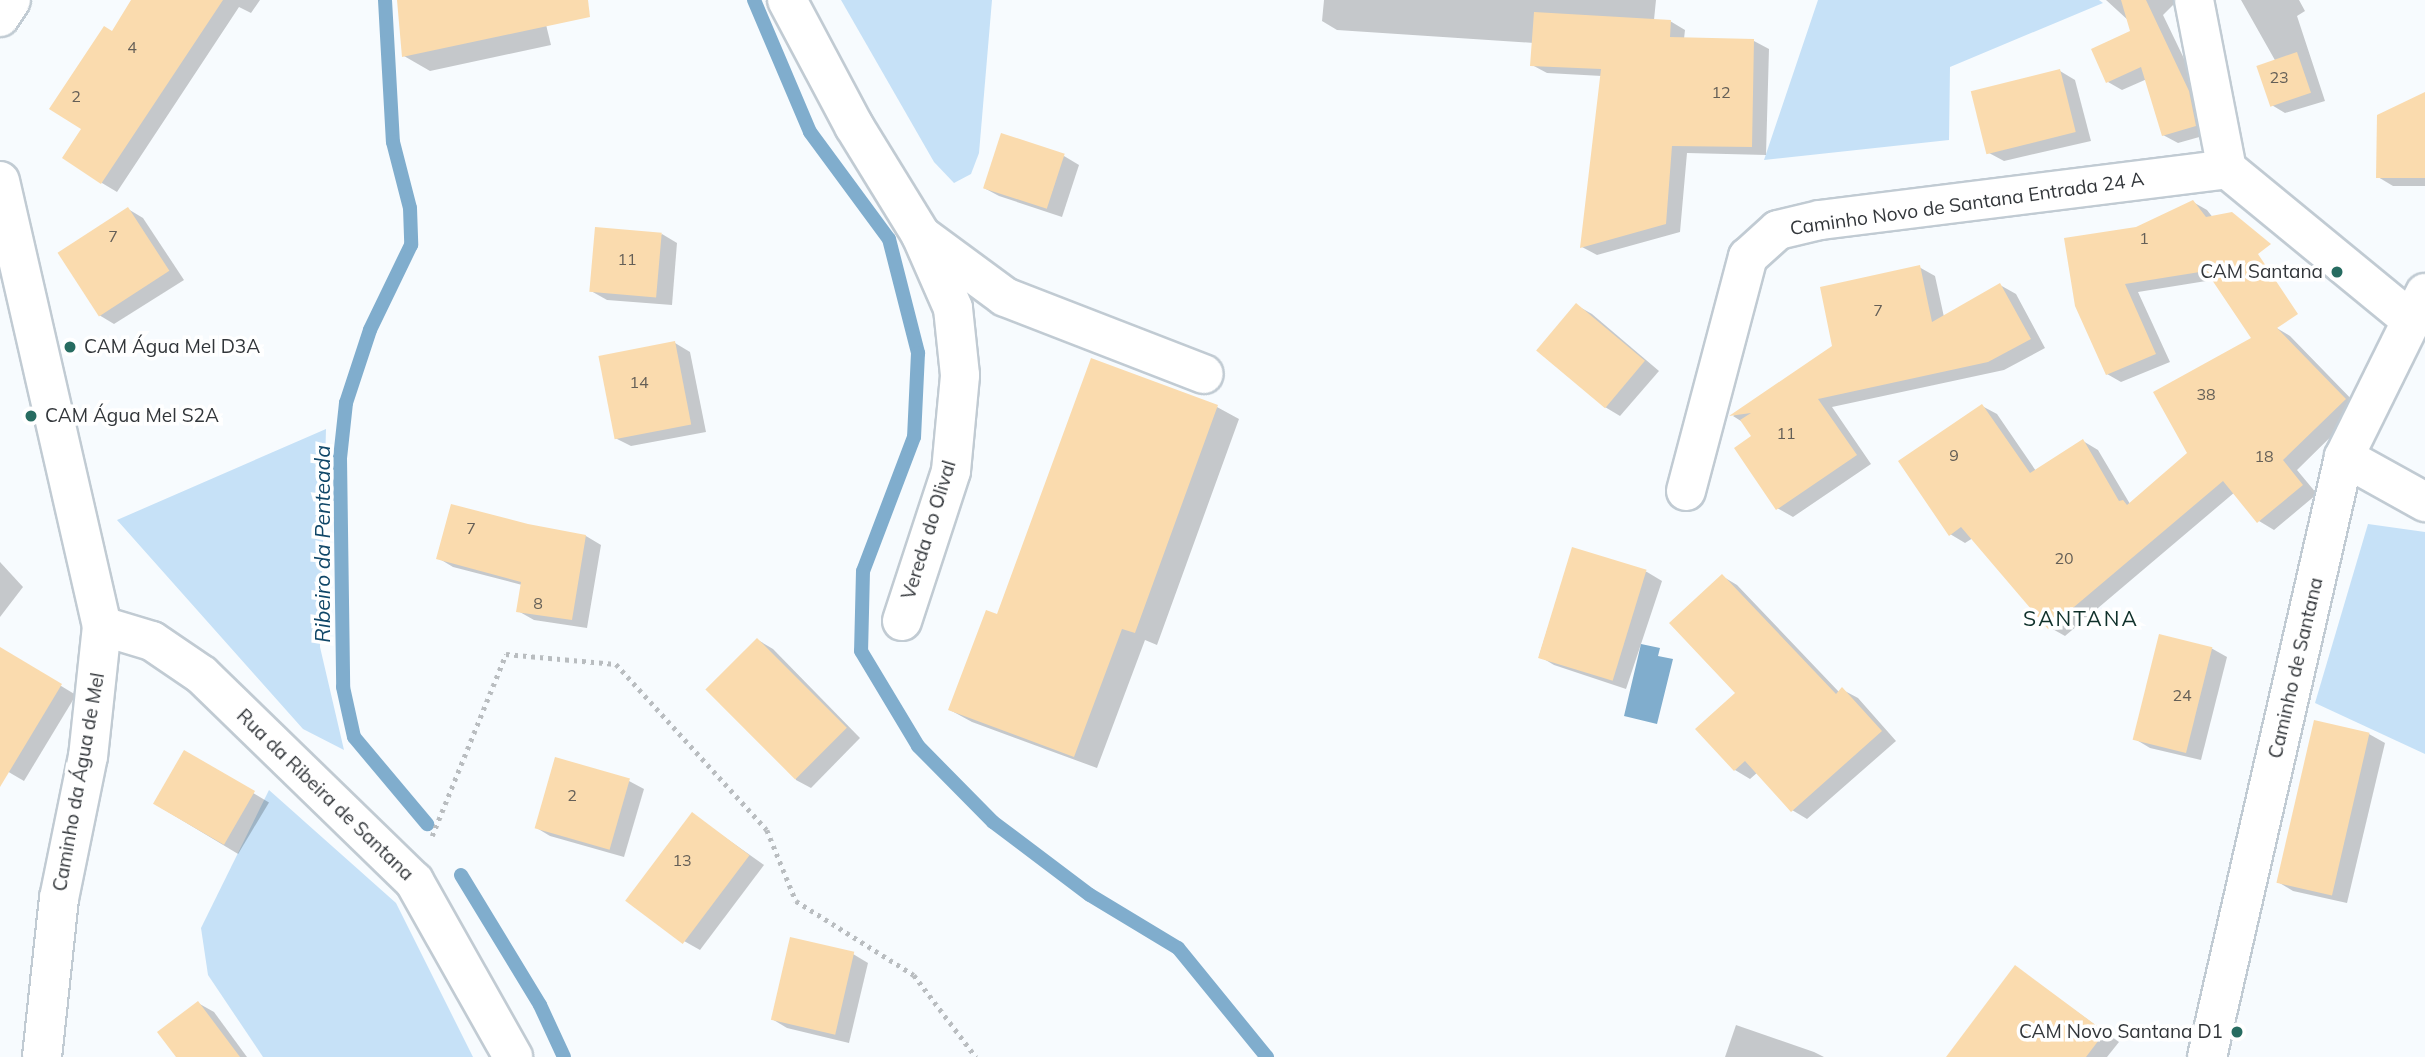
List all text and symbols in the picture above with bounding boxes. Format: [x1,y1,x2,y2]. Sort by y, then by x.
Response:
house number: 4 [127,37,137,57]
house number: 23 [2269,67,2289,87]
house number: 12 [1711,82,1731,102]
house number: 2 [71,86,81,106]
street label: Caminho Novo de Santana Entrada 24 A [1789,168,2145,240]
house number: 7 [108,226,118,246]
house number: 1 [2139,228,2149,248]
house number: 11 [617,249,637,269]
place label: CAM Santana [2200,261,2323,283]
marker: CAM Santana [2329,264,2345,280]
house number: 7 [1873,300,1883,320]
place label: CAM Água Mel D3A [84,336,260,358]
marker: CAM Água Mel D3A [62,339,78,355]
house number: 14 [629,372,649,392]
house number: 38 [2196,384,2216,404]
place label: CAM Água Mel S2A [45,405,219,427]
marker: CAM Água Mel S2A [23,408,39,424]
house number: 11 [1776,423,1796,443]
water label: Ribeiro da Penteada [309,445,335,643]
house number: 9 [1949,445,1959,465]
house number: 18 [2254,446,2274,466]
street label: Vereda do Olival [897,458,961,602]
house number: 7 [466,518,476,538]
house number: 20 [2054,548,2074,568]
street label: Caminho de Santana [2264,575,2328,761]
house number: 8 [533,593,543,613]
district label: SANTANA [2024,605,2138,631]
street label: Caminho da Água de Mel [49,671,109,893]
house number: 24 [2172,685,2192,705]
street label: Rua da Ribeira de Santana [232,704,418,886]
house number: 2 [567,785,577,805]
house number: 13 [672,850,692,870]
place label: CAM Novo Santana D1 [2019,1021,2223,1043]
marker: CAM Novo Santana D1 [2229,1024,2245,1040]

